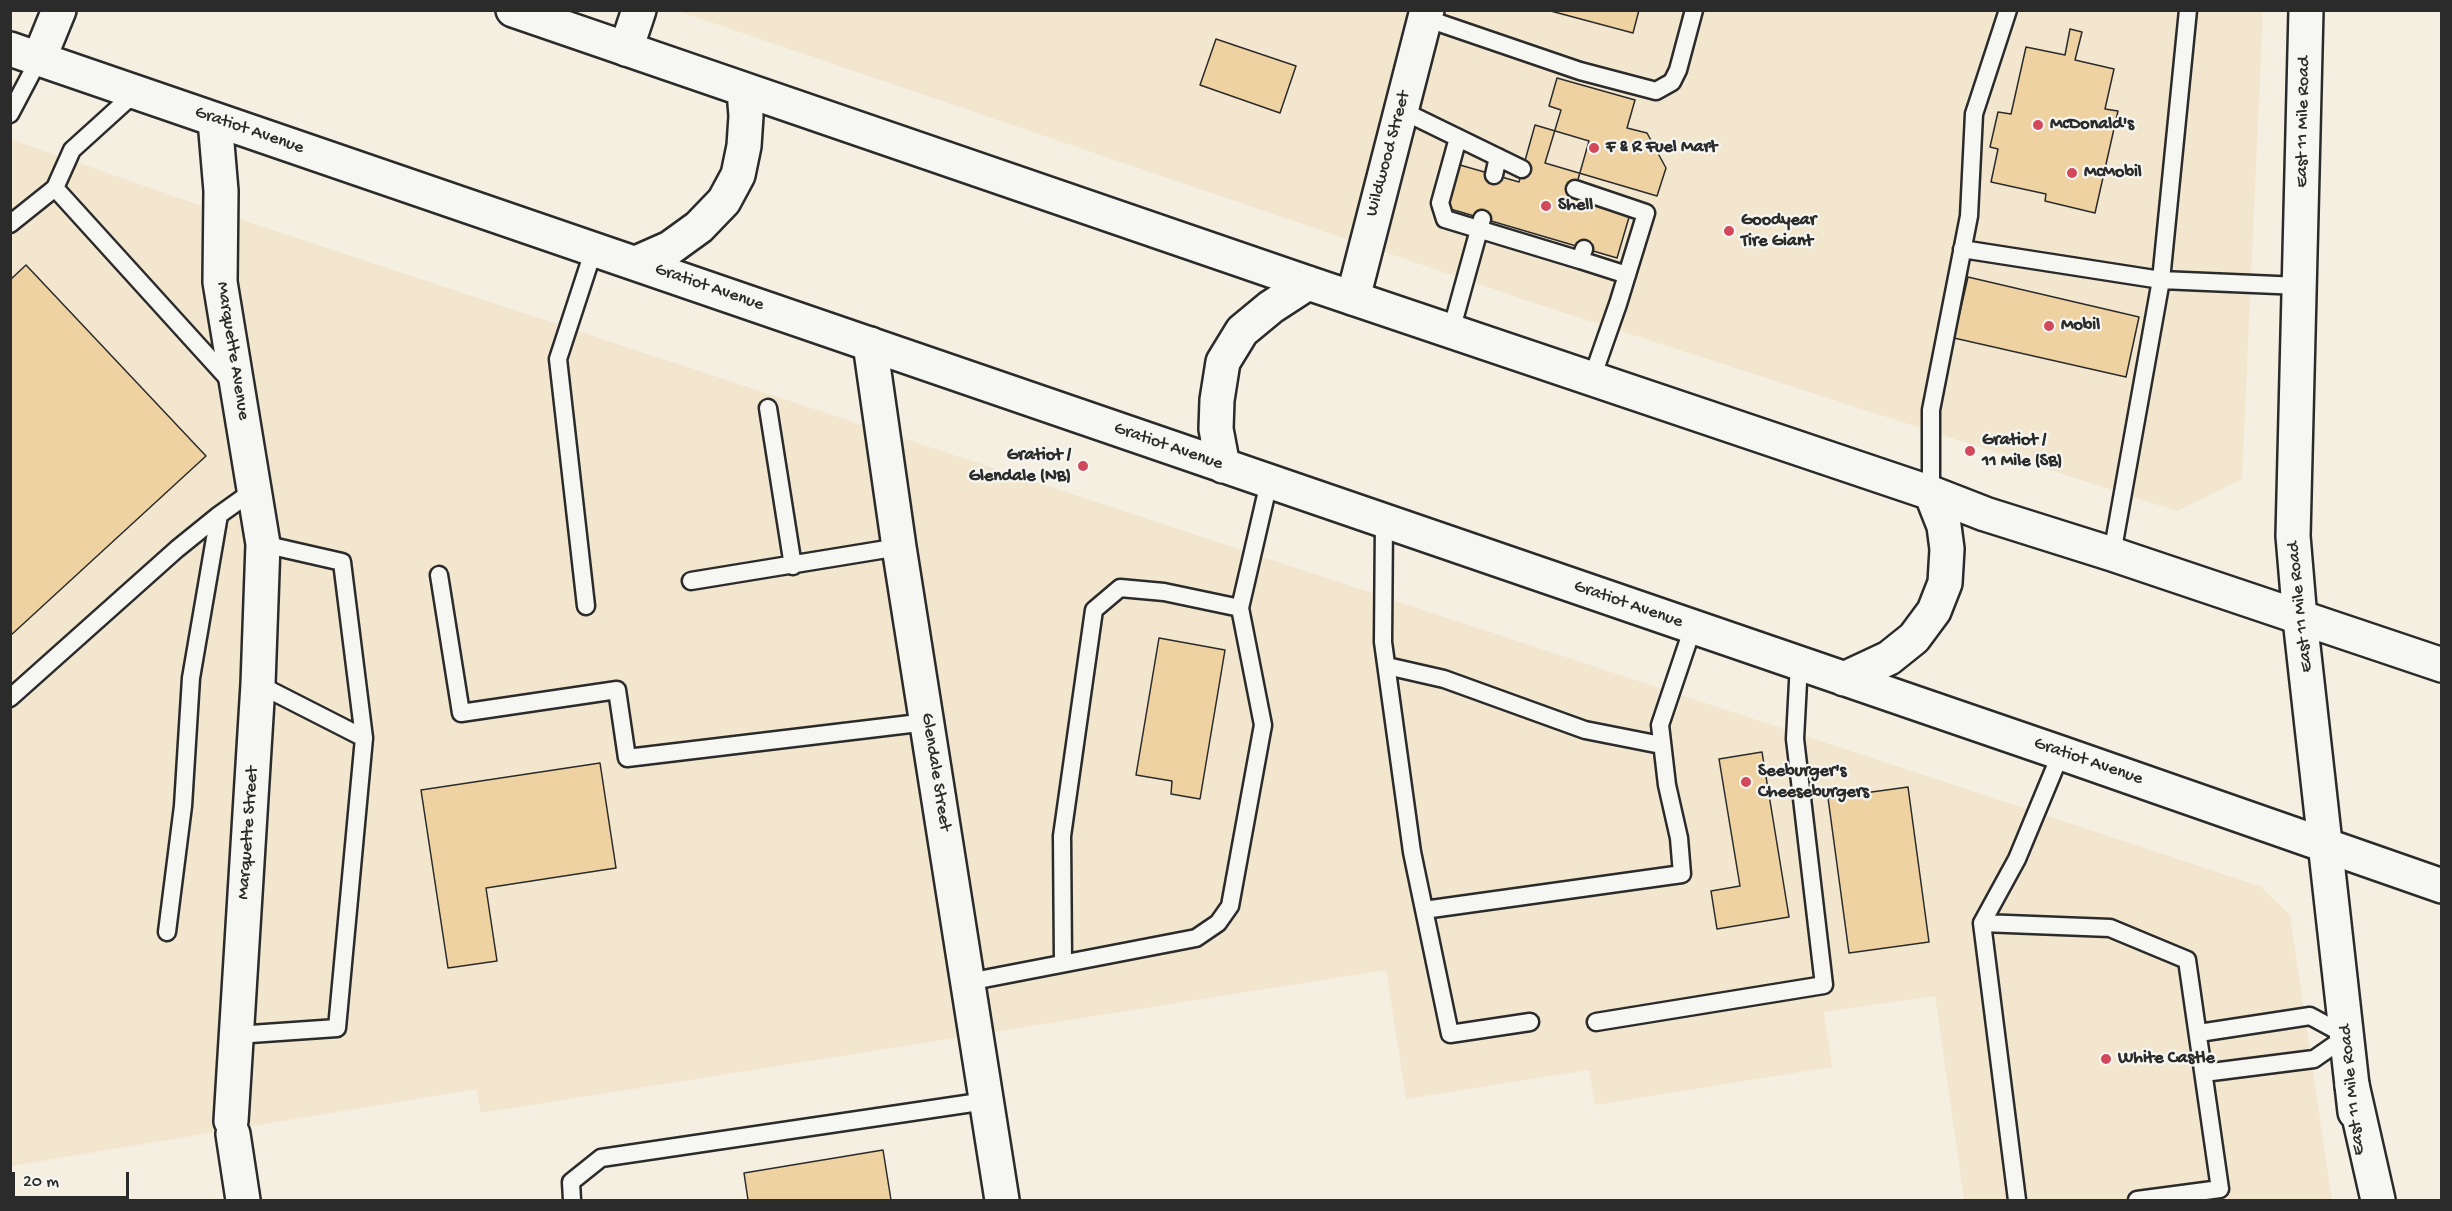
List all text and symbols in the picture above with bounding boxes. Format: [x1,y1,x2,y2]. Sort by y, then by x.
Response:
street label: East 11 Mile Road [2292,56,2316,188]
street label: Wildwood Street [1362,89,1416,219]
street label: Gratiot Avenue [192,102,306,160]
place label: McDonald's [2050,114,2134,136]
marker: McDonald's [2031,118,2045,132]
place label: F & R Fuel Mart [1606,137,1717,159]
marker: F & R Fuel Mart [1587,141,1601,155]
place label: McMobil [2084,162,2142,184]
marker: McMobil [2065,166,2079,180]
place label: Shell [1558,195,1593,217]
marker: Shell [1539,199,1553,213]
place label: Goodyear Tire Giant [1741,210,1816,252]
marker: Goodyear Tire Giant [1722,224,1736,238]
street label: Gratiot Avenue [652,259,766,317]
street label: Marquette Avenue [210,280,254,422]
place label: Mobil [2061,315,2100,337]
marker: Mobil [2042,319,2056,333]
street label: Gratiot Avenue [1111,418,1225,476]
place label: Gratiot / 11 Mile (SB) [1982,430,2062,472]
marker: Gratiot / 11 Mile (SB) [1963,444,1977,458]
place label: Gratiot / Glendale (NB) [969,445,1071,488]
marker: Gratiot / Glendale (NB) [1076,459,1090,473]
street label: East 11 Mile Road [2283,540,2319,674]
street label: Gratiot Avenue [1571,576,1685,634]
street label: Glendale Street [915,711,955,833]
street label: Gratiot Avenue [2031,733,2145,791]
place label: Seeburger's Cheeseburgers [1758,761,1869,804]
street label: Marquette Street [234,766,264,900]
marker: Seeburger's Cheeseburgers [1739,775,1753,789]
street label: East 11 Mile Road [2335,1023,2371,1157]
place label: White Castle [2118,1048,2215,1070]
marker: White Castle [2099,1052,2113,1066]
scale bar [15,1160,132,1198]
text: 20 m [23,1172,59,1193]

